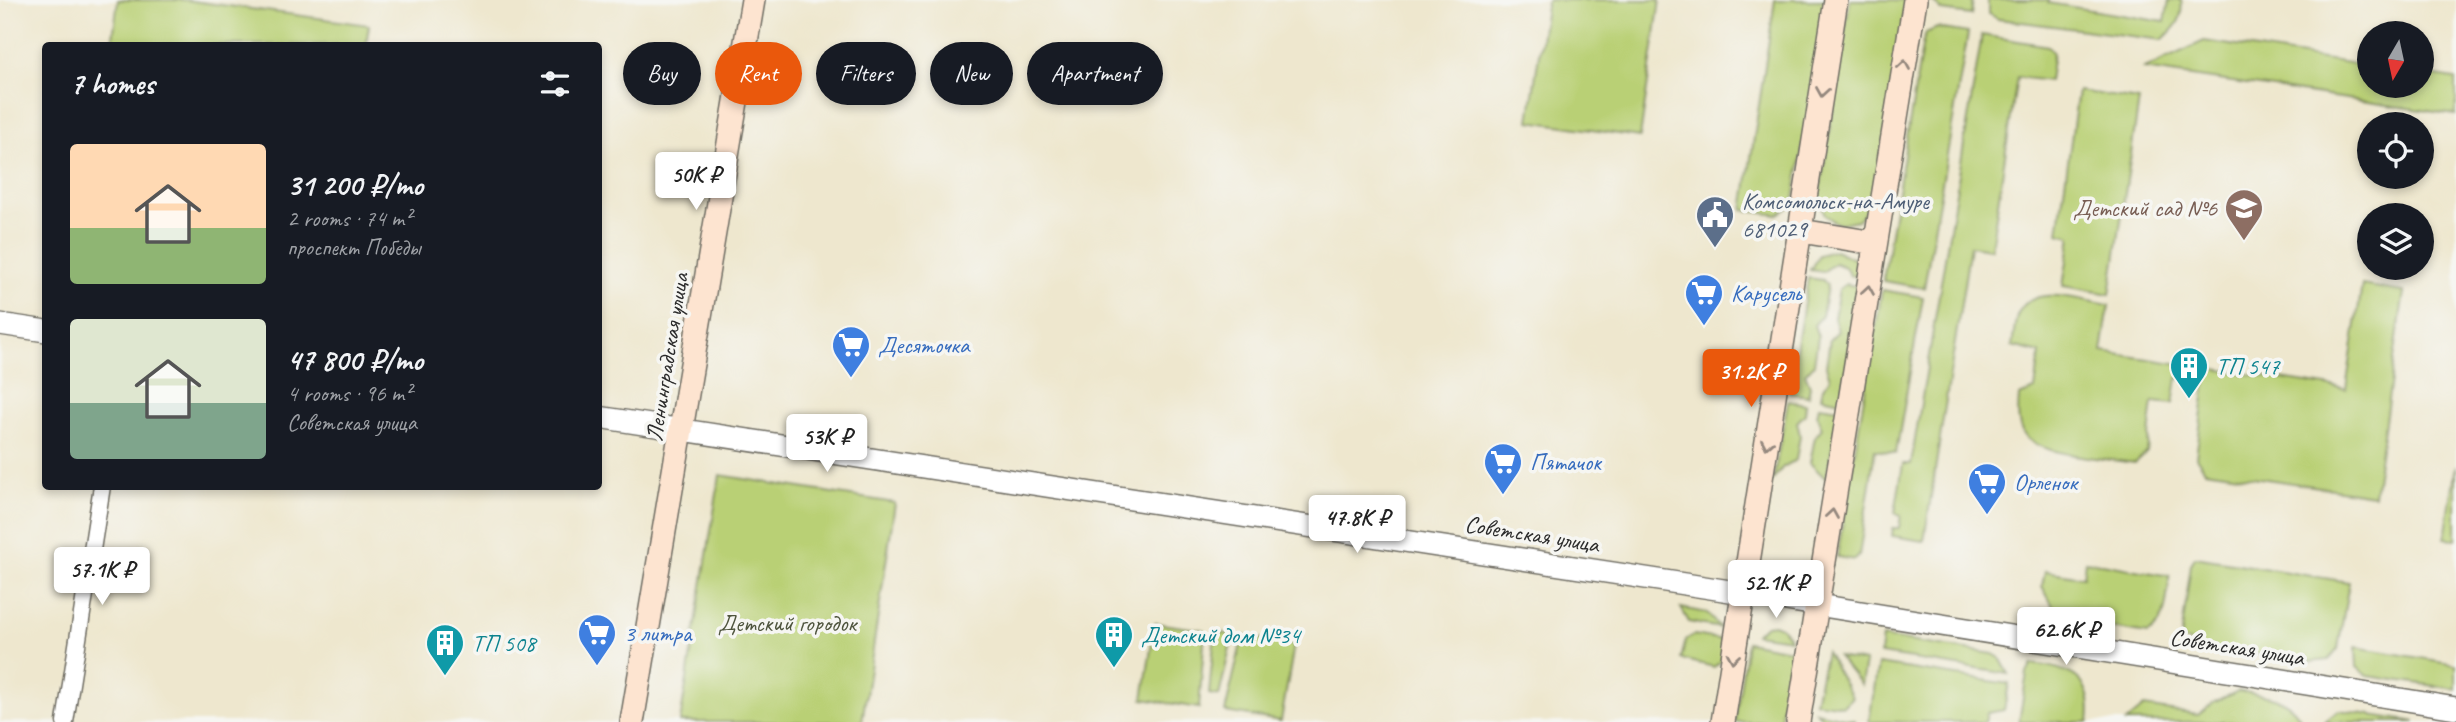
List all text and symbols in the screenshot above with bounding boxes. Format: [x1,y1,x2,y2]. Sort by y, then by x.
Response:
north arrow [2357,21,2434,98]
map controls [2357,21,2434,280]
chip: Buy [623,42,701,105]
chip: Rent [715,42,802,105]
chip: Filters [816,42,916,105]
chip: New [930,42,1013,105]
chip: Apartment [1027,42,1163,105]
one-way arrow [1896,59,1911,71]
text: 7 homes [70,65,155,103]
icon: filters [536,65,574,103]
one-way arrow [1815,86,1830,98]
button: locate [2357,112,2434,189]
pin: 50K ₽ [647,152,745,212]
text: 50K ₽ [671,160,721,189]
text: 31 200 ₽/mo [287,166,423,204]
icon: home [126,172,210,256]
place label: Комсомольск-на-Амуре 681029 [1742,186,1931,244]
school or university icon: Детский сад №6 [2223,187,2265,242]
place label: Детский сад №6 [2073,193,2218,223]
public building icon: Комсомольск-на-Амуре 681029 [1694,194,1736,249]
button: layers [2357,203,2434,280]
text: 2 rooms · 74 m² [287,204,411,233]
text: проспект Победы [287,233,421,262]
street label: Ленинградская улица [639,269,695,443]
supermarket icon: Карусель [1683,272,1725,327]
place label: Карусель [1731,278,1803,308]
one-way arrow [1860,284,1875,296]
supermarket icon: Десяточка [830,324,872,379]
place label: Десяточка [878,330,971,360]
text: 47 800 ₽/mo [287,341,423,379]
building icon: ТП 547 [2168,345,2210,400]
icon: home [126,347,210,431]
pin: 31.2K ₽ [1686,350,1816,409]
place label: ТП 547 [2216,351,2281,381]
text: 31.2K ₽ [1719,357,1783,386]
text: 4 rooms · 96 m² [287,379,411,408]
text: Советская улица [287,408,417,437]
pin: 53K ₽ [778,414,876,474]
text: 53K ₽ [802,422,852,451]
one-way arrow [1760,438,1775,450]
supermarket icon: Пятачок [1482,441,1524,496]
place label: Пятачок [1530,447,1603,477]
supermarket icon: Орленок [1966,461,2008,516]
place label: Орленок [2014,467,2079,497]
pin: 47.8K ₽ [1292,496,1422,555]
text: 47.8K ₽ [1325,503,1389,532]
one-way arrow [1824,508,1839,520]
street label: Советская улица [1463,509,1603,560]
pin: 57.1K ₽ [37,548,167,607]
text: 57.1K ₽ [70,555,134,584]
pin: 52.1K ₽ [1711,560,1841,620]
text: 52.1K ₽ [1744,568,1808,597]
park label: Детский городок [718,608,858,638]
pin: 62.6K ₽ [2001,608,2131,667]
supermarket icon: 3 литра [576,612,618,667]
building icon: Детский дом №34 [1093,614,1135,669]
text: 62.6K ₽ [2033,615,2099,644]
place label: 3 литра [624,618,693,648]
place label: Детский дом №34 [1141,620,1302,650]
building icon: ТП 508 [424,622,466,677]
street label: Советская улица [2168,622,2308,673]
place label: ТП 508 [472,628,538,658]
one-way arrow [1725,652,1740,663]

